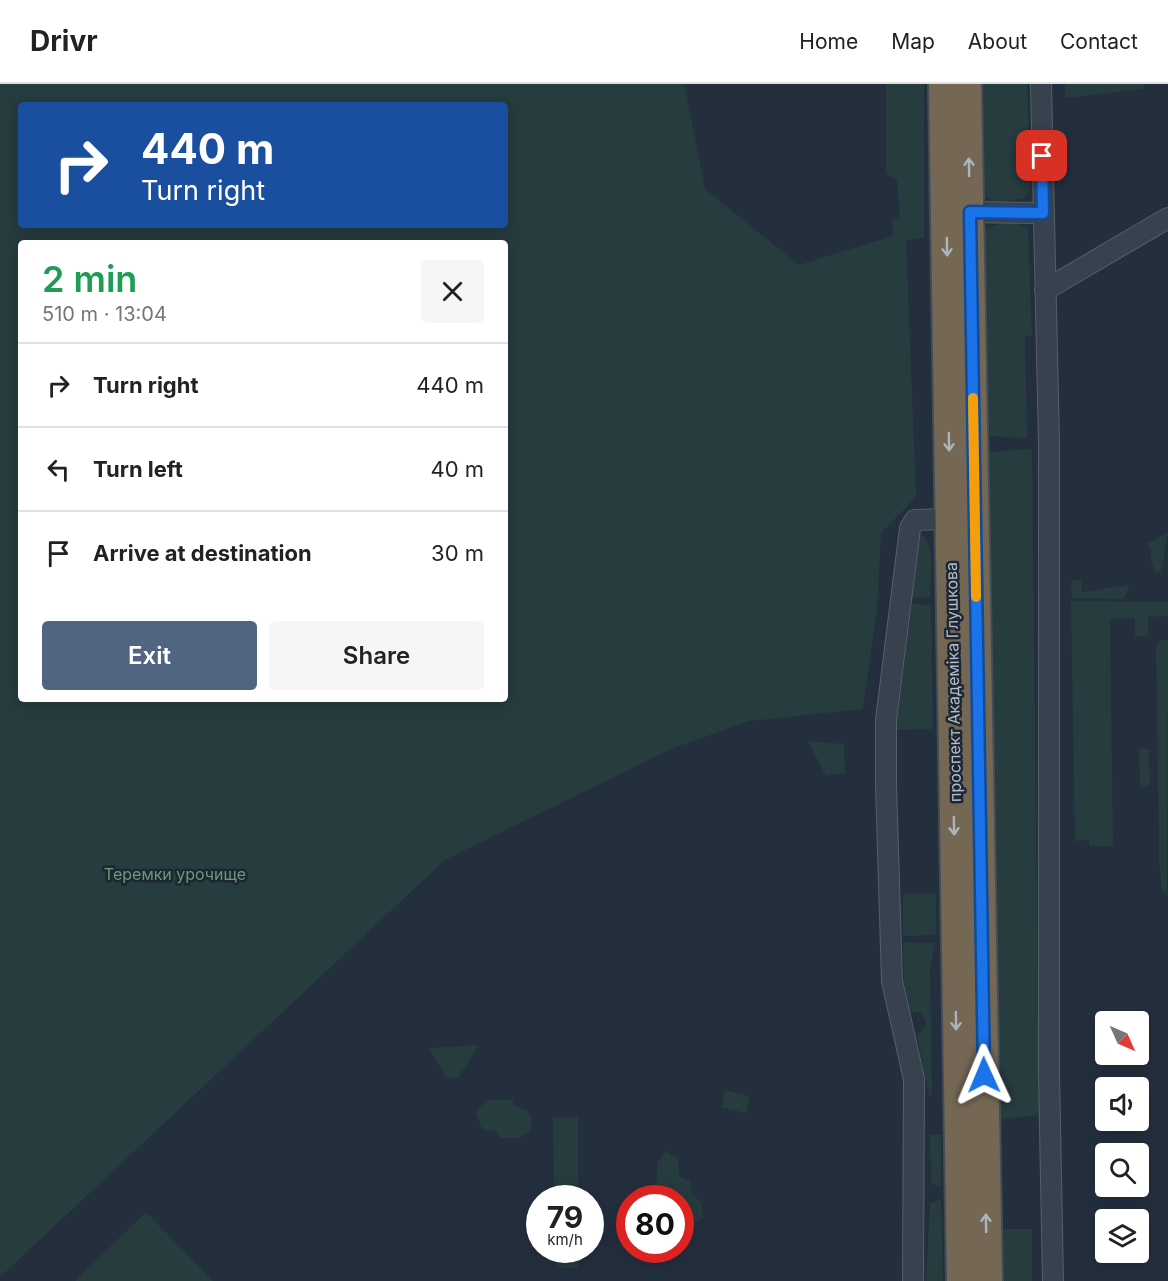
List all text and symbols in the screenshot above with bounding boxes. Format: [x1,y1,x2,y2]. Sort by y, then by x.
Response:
text: Drivr [30,24,98,58]
text: Home [799,29,858,54]
text: Map [891,29,935,54]
text: About [968,29,1027,54]
text: Contact [1060,29,1138,54]
text: 440 m [141,123,274,174]
icon: right [42,126,120,204]
pin [1016,130,1067,181]
icon: arrive [1025,139,1058,172]
one-way arrow [963,157,975,177]
text: Turn right [141,174,265,207]
one-way arrow [941,237,952,257]
text: 2 min [42,257,137,301]
button: close [421,260,484,323]
text: 510 m · 13:04 [42,302,167,326]
icon: right [42,369,75,402]
text: Turn right [93,372,199,398]
text: 440 m [416,372,484,398]
one-way arrow [943,432,955,452]
icon: left [42,453,75,486]
text: Turn left [93,456,183,482]
text: 40 m [430,456,484,482]
icon: arrive [42,537,75,570]
text: Arrive at destination [93,540,312,566]
text: 30 m [431,540,484,566]
street label: проспект Академіка Глушкова [941,562,965,802]
button: Exit [42,621,257,690]
button: Share [269,621,484,690]
one-way arrow [948,816,960,836]
park label: Теремки урочище [104,864,246,884]
one-way arrow [950,1011,962,1031]
north arrow [1095,1011,1149,1065]
map controls [1095,1011,1149,1263]
position arrow [952,1043,1016,1107]
button: sound [1095,1077,1149,1131]
button: search [1095,1143,1149,1197]
speed limit sign: 80 [616,1185,694,1263]
text: 79 [547,1199,583,1235]
button: layers [1095,1209,1149,1263]
one-way arrow [980,1213,992,1233]
text: km/h [547,1230,583,1249]

